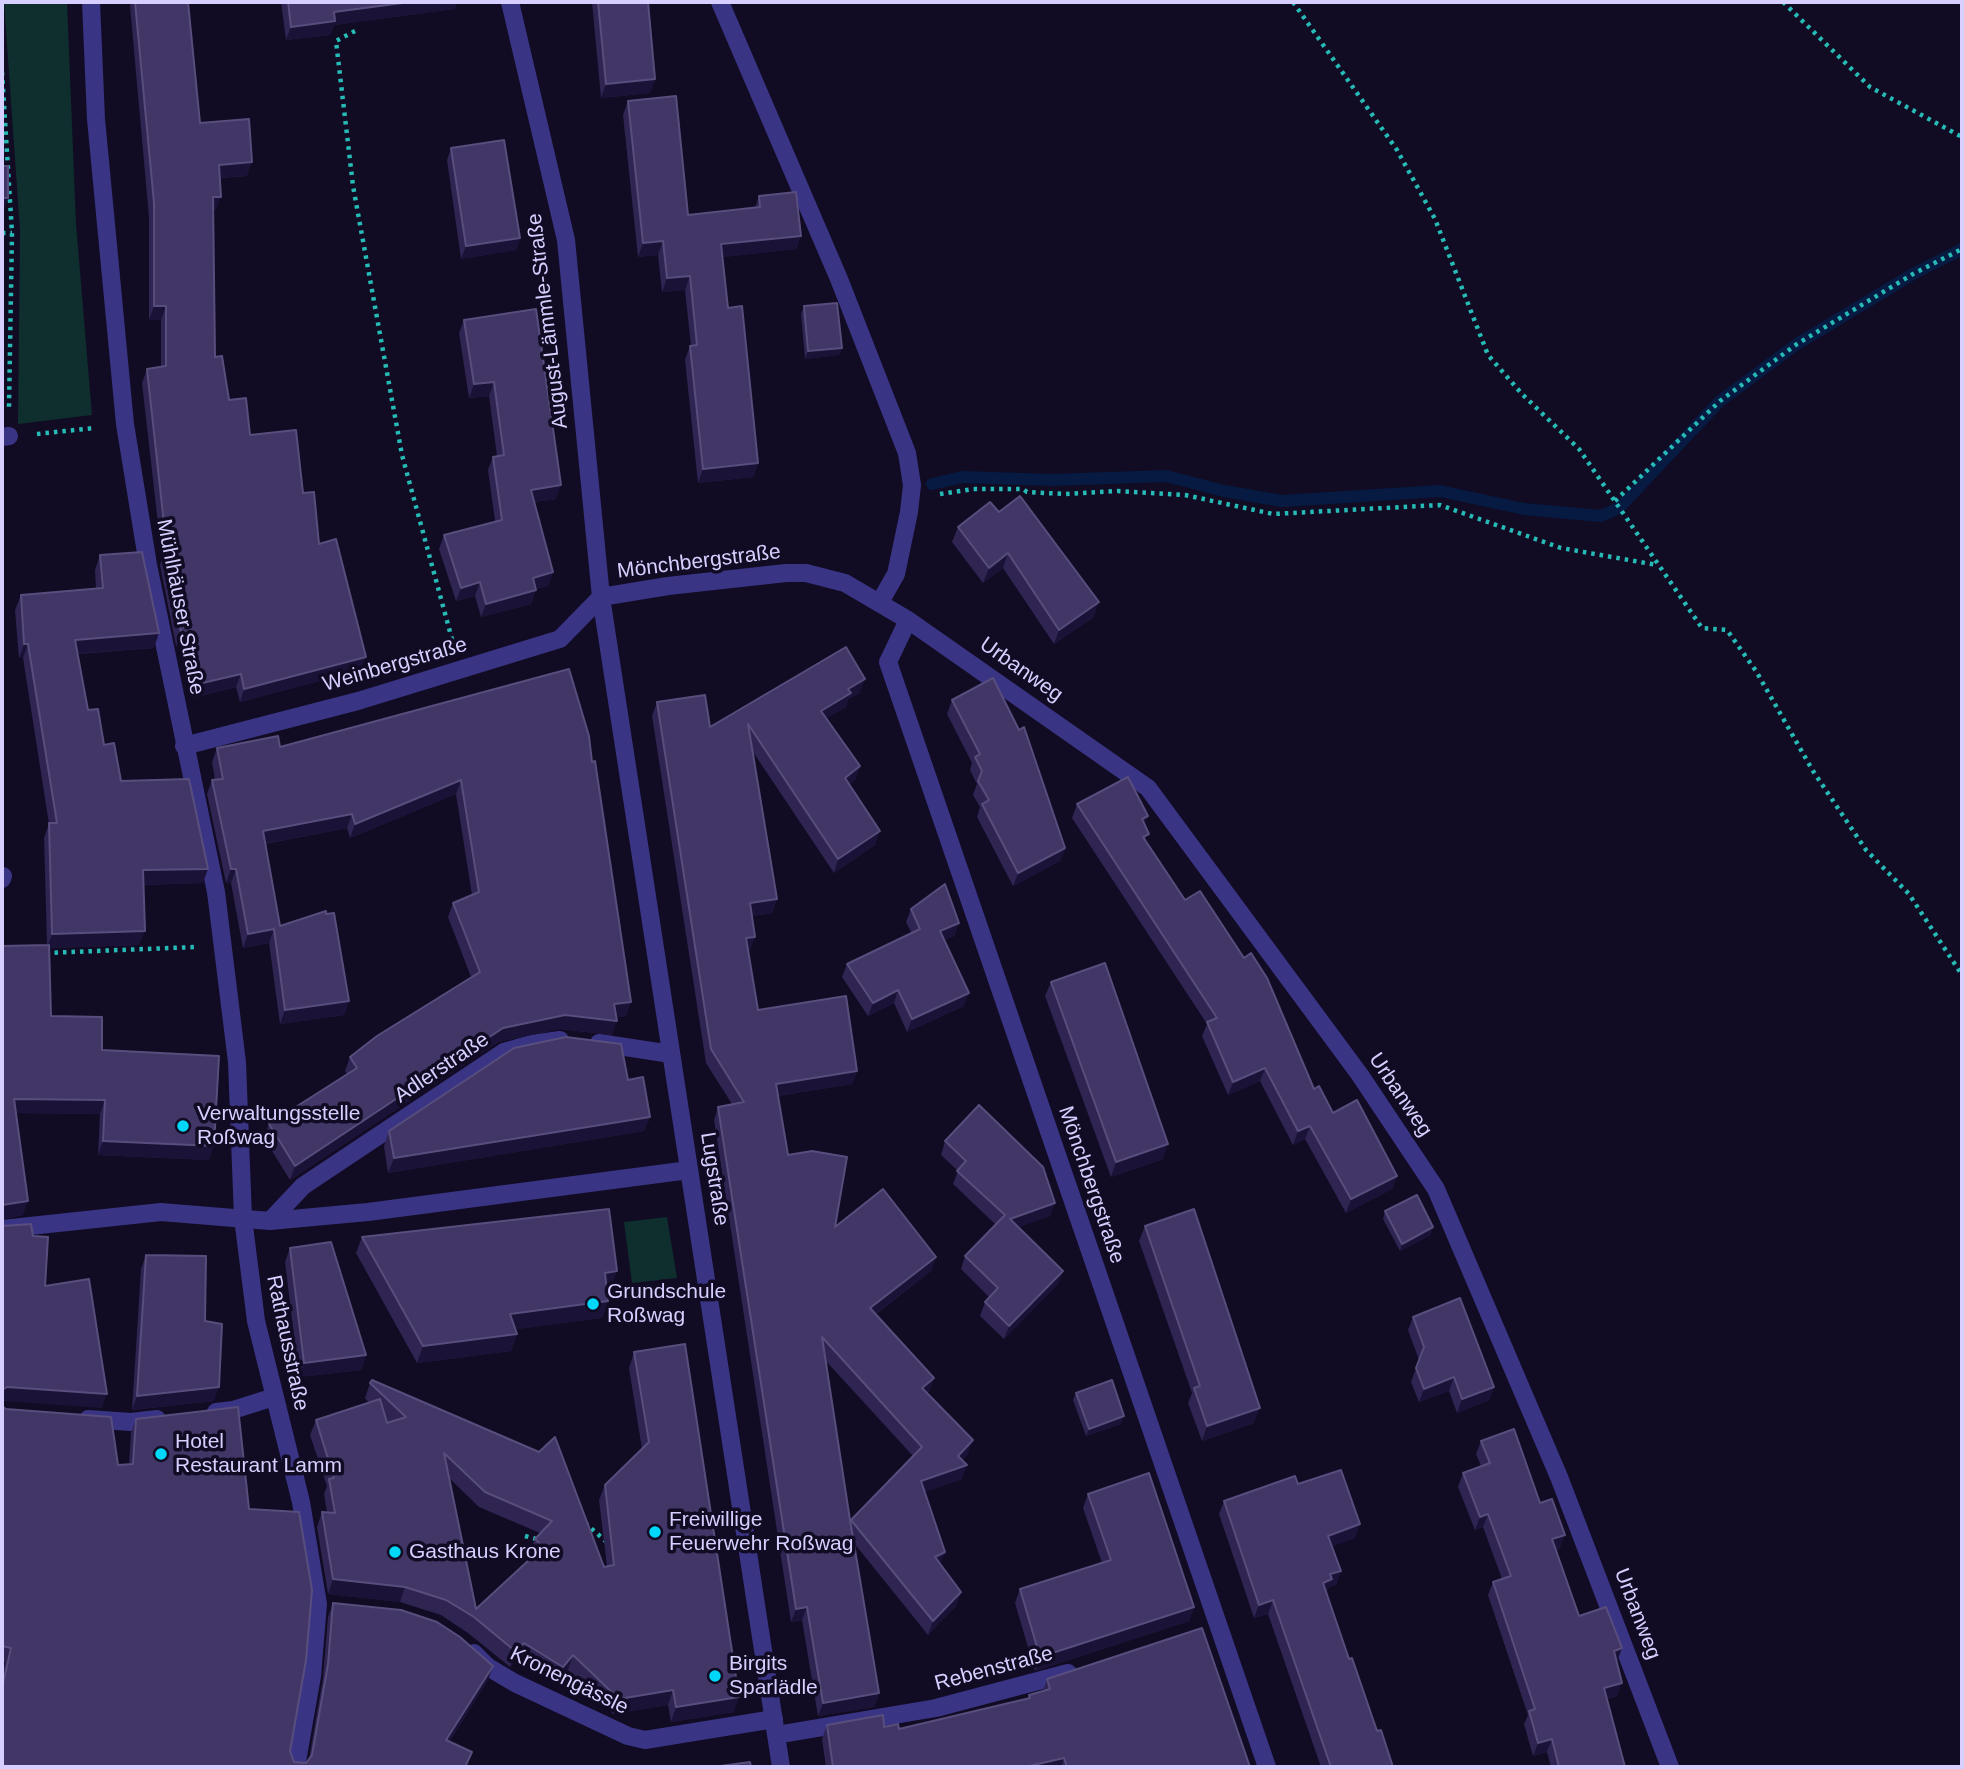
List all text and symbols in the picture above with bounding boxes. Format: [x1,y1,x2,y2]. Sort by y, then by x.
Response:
street label: August-Lämmle-Straße [522,212,574,430]
street label: Mühlhäuser Straße [151,517,209,697]
street label: Mönchbergstraße [616,539,782,585]
street label: Weinbergstraße [320,632,470,698]
street label: Urbanweg [975,632,1067,708]
street label: Adlerstraße [390,1027,494,1109]
street label: Urbanweg [1363,1048,1437,1142]
place label: Verwaltungsstelle Roßwag [197,1101,360,1151]
street label: Mönchbergstraße [1052,1103,1130,1267]
marker: Verwaltungsstelle Roßwag [175,1118,191,1134]
street label: Lugstraße [694,1130,734,1228]
street label: Rathausstraße [260,1273,314,1413]
place label: Grundschule Roßwag [607,1279,726,1329]
marker: Grundschule Roßwag [585,1296,601,1312]
place label: Hotel Restaurant Lamm [175,1429,342,1479]
marker: Hotel Restaurant Lamm [153,1446,169,1462]
place label: Freiwillige Feuerwehr Roßwag [669,1507,853,1557]
marker: Freiwillige Feuerwehr Roßwag [647,1524,663,1540]
place label: Gasthaus Krone [409,1539,561,1565]
marker: Gasthaus Krone [387,1544,403,1560]
street label: Urbanweg [1608,1565,1666,1663]
street label: Rebenstraße [932,1641,1056,1697]
street label: Kronengässle [506,1642,632,1720]
place label: Birgits Sparlädle [729,1651,818,1701]
marker: Birgits Sparlädle [707,1668,723,1684]

